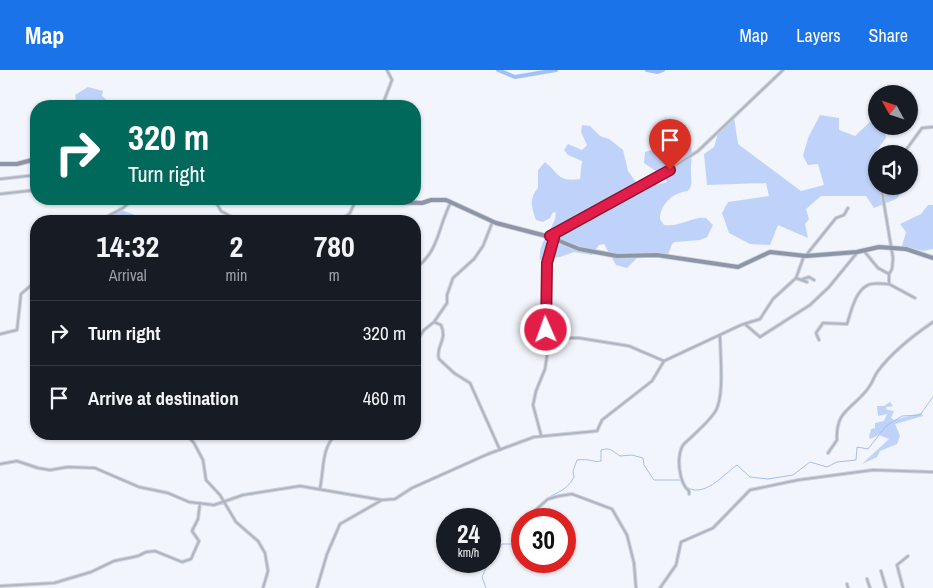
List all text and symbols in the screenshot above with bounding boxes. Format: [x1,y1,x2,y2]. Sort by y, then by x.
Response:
text: Map [25,19,64,51]
text: Map [740,23,768,48]
text: Layers [796,23,841,48]
text: Share [869,23,908,48]
north arrow [868,85,918,135]
map controls [868,85,918,195]
text: 320 m [128,114,209,161]
pin [649,119,691,170]
icon: right [45,120,110,185]
icon: arrive [656,126,684,154]
button: sound [868,145,918,195]
text: Turn right [128,159,205,189]
text: 14:32 [96,226,159,266]
text: 2 [230,226,243,266]
text: 780 [314,226,355,266]
text: Arrival [109,264,147,286]
text: min [225,264,247,286]
text: m [329,264,340,286]
position arrow [519,303,571,355]
icon: right [45,319,73,347]
text: Turn right [88,320,160,346]
text: 320 m [363,320,406,346]
icon: arrive [45,384,73,412]
text: Arrive at destination [88,385,239,411]
text: 460 m [363,385,406,411]
speed limit sign: 30 [511,508,576,573]
text: 24 [457,517,480,551]
text: km/h [458,545,479,561]

